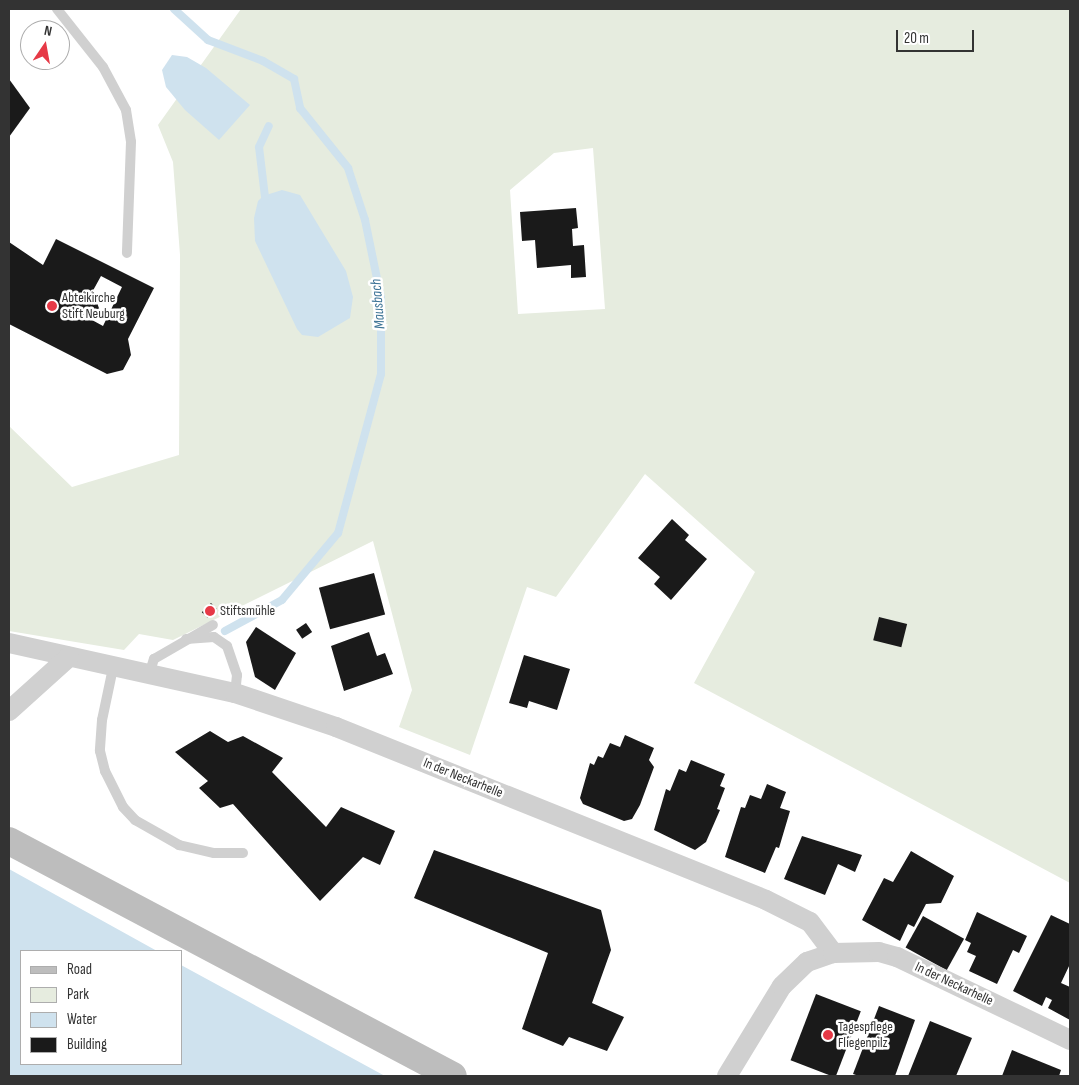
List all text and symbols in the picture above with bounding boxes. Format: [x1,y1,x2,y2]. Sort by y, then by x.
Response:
north arrow [20,20,70,70]
scale bar [899,20,976,52]
text: N [43,22,53,40]
text: 20 m [904,29,929,48]
water label: Mausbach [367,278,389,330]
place label: Abteikirche Stift Neuburg [62,290,125,322]
marker: Abteikirche Stift Neuburg [46,300,58,312]
place label: Stiftsmühle [220,603,275,619]
marker: Stiftsmühle [204,605,216,617]
street label: In der Neckarhelle [421,754,505,802]
legend [20,950,182,1065]
street label: In der Neckarhelle [912,959,996,1009]
text: Road [67,960,92,979]
text: Park [67,985,89,1004]
text: Water [67,1010,97,1029]
place label: Tagespflege Fliegenpilz [838,1019,893,1052]
marker: Tagespflege Fliegenpilz [822,1029,834,1041]
text: Building [67,1035,107,1054]

